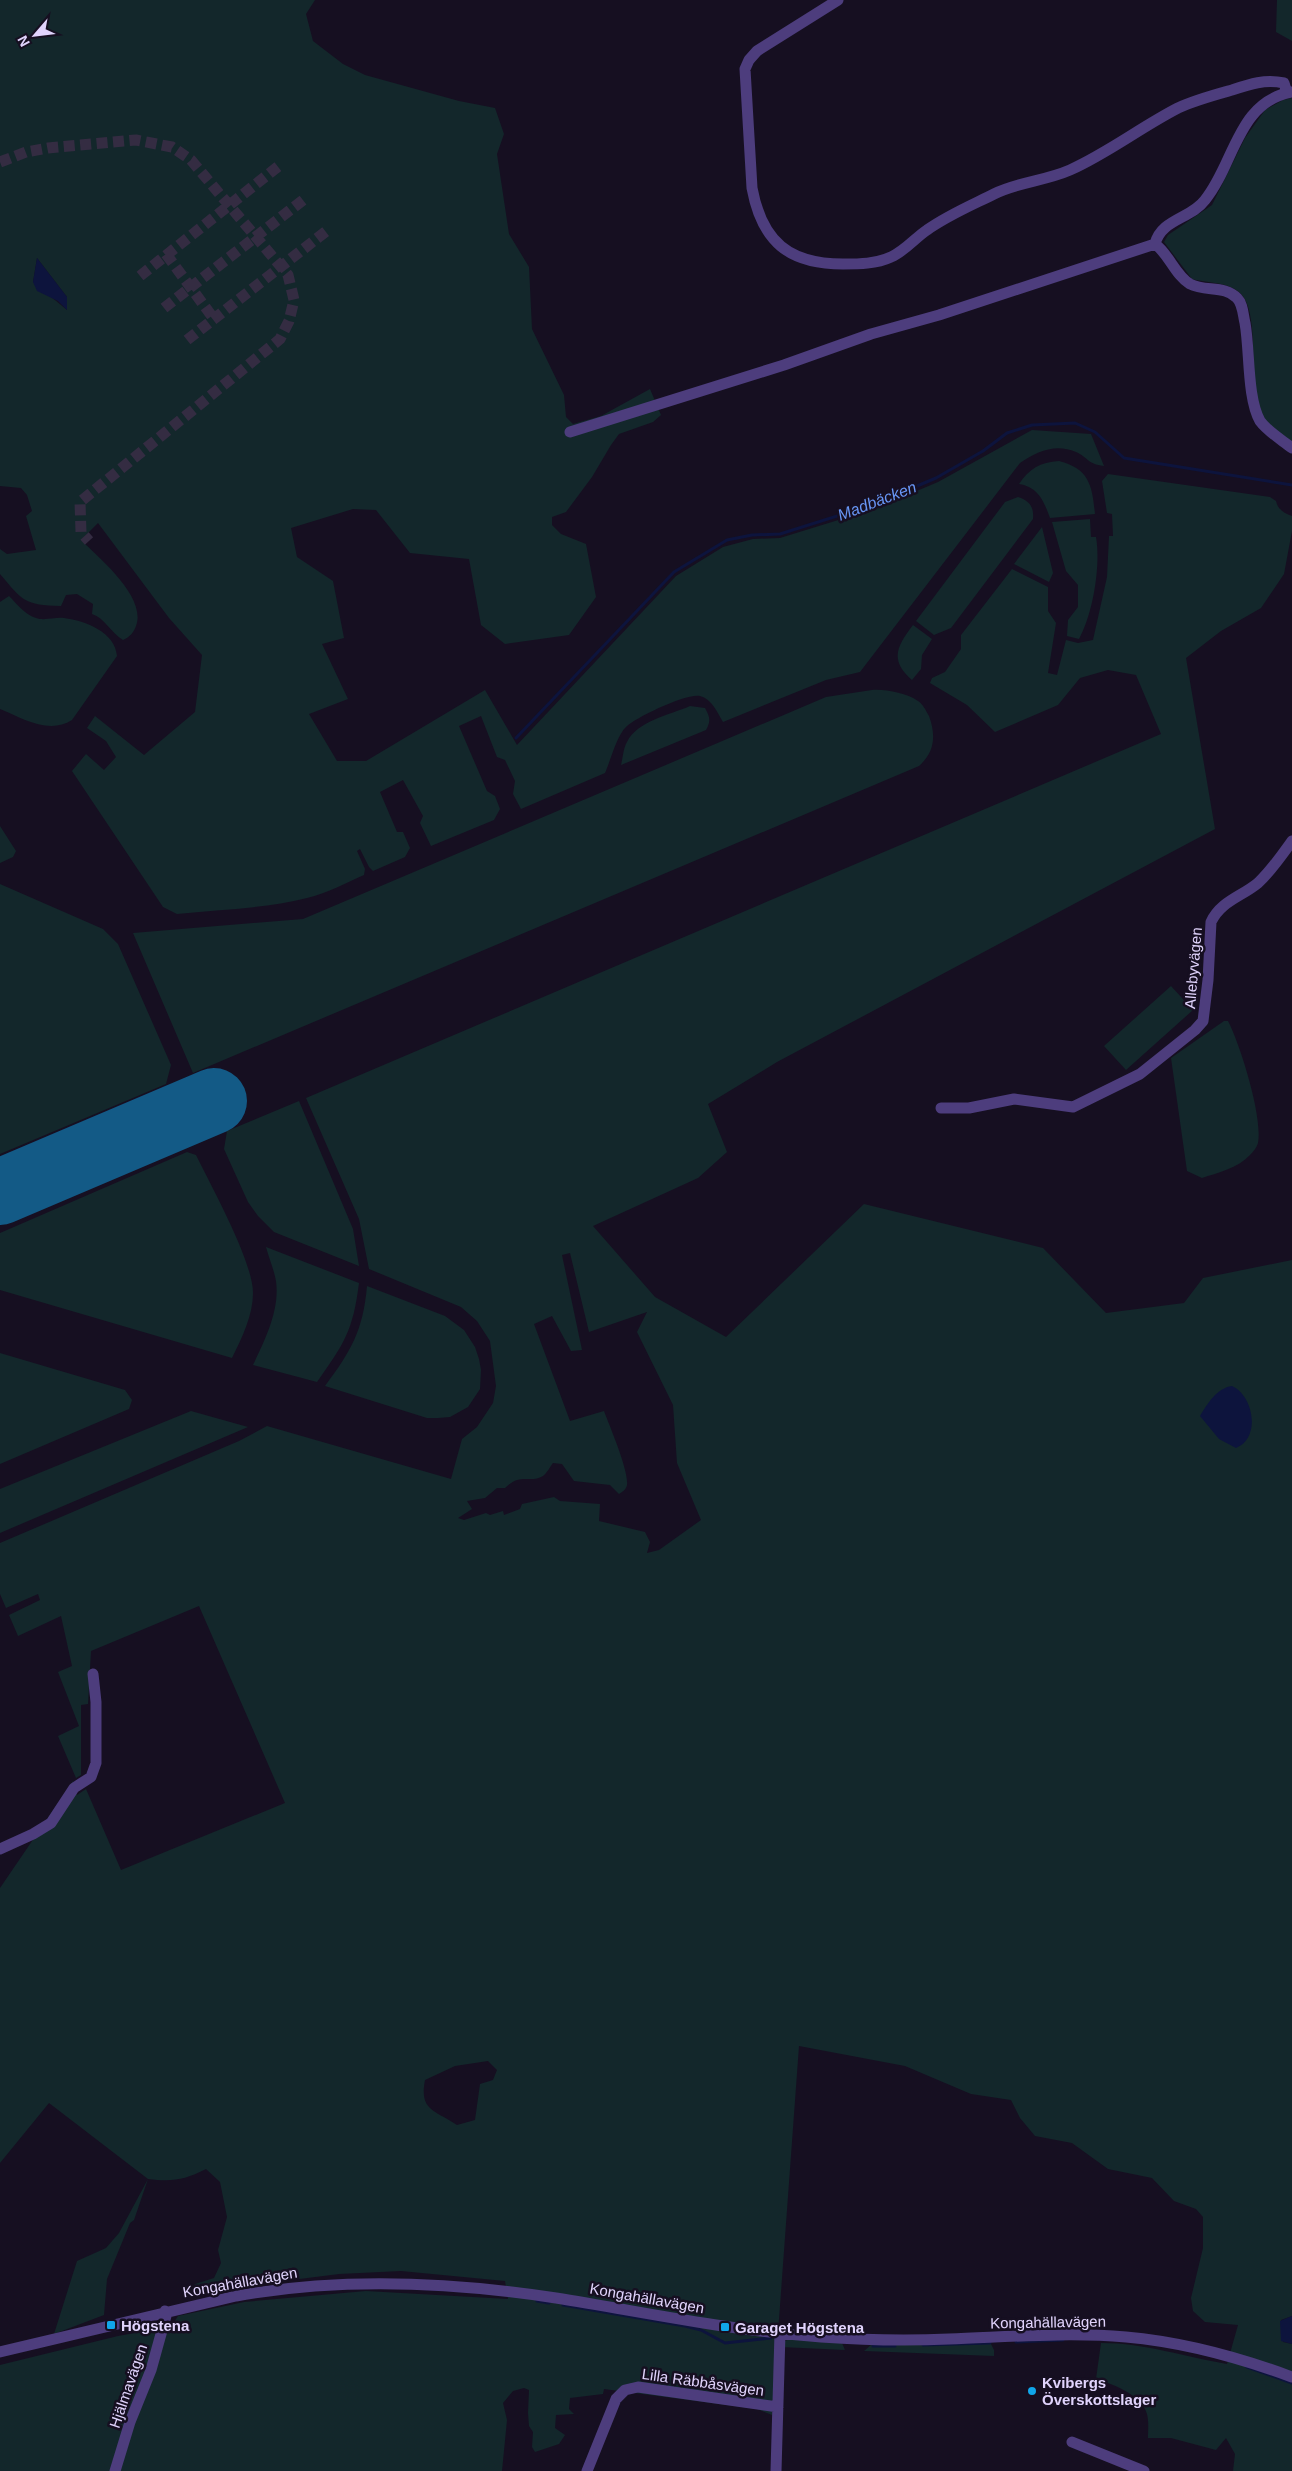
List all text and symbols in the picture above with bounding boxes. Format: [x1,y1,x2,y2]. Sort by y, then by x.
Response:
north arrow [10,10,60,60]
text: N [14,33,33,49]
water label: Madbäcken [835,478,919,524]
street label: Allebyvägen [1181,927,1205,1009]
street label: Kongahällavägen [181,2264,299,2300]
street label: Kongahällavägen [588,2280,706,2316]
street label: Kongahällavägen [990,2312,1106,2332]
place label: Högstena [121,2317,190,2334]
marker: Högstena [105,2319,117,2331]
place label: Garaget Högstena [735,2319,865,2336]
marker: Garaget Högstena [719,2321,731,2333]
street label: Hjälmavägen [106,2342,150,2430]
street label: Lilla Räbbåsvägen [641,2365,765,2399]
place label: Kvibergs Överskottslager [1042,2374,1156,2408]
marker: Kvibergs Överskottslager [1026,2385,1038,2397]

